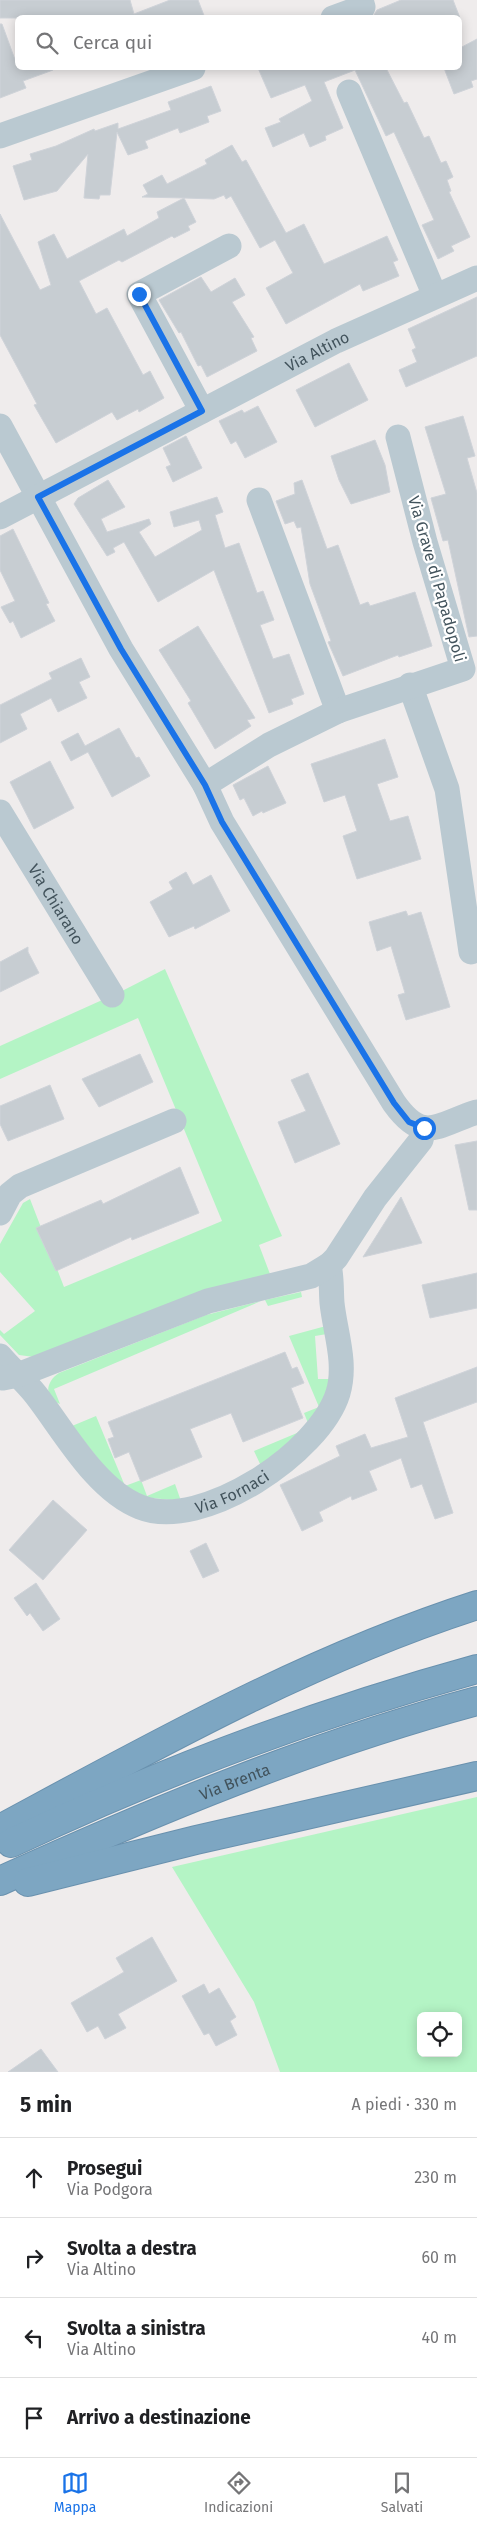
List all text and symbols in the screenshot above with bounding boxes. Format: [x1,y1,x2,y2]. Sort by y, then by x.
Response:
search box [15,15,462,70]
icon: search [33,29,61,57]
text: Cerca qui [73,31,152,54]
route end [128,283,151,306]
street label: Via Altino [282,327,352,375]
street label: Via Grave di Papadopoli [404,494,470,664]
street label: Via Chiarano [25,860,88,948]
route start [413,1117,436,1140]
street label: Via Fornaci [193,1466,272,1517]
street label: Via Brenta [197,1759,273,1804]
map controls [417,2012,462,2057]
button: locate [417,2012,462,2057]
text: 5 min [20,2092,72,2118]
text: A piedi · 330 m [352,2095,457,2114]
text: Prosegui [67,2157,142,2180]
icon: ahead [20,2164,48,2192]
text: 230 m [414,2168,457,2187]
text: Via Podgora [67,2180,153,2199]
text: Svolta a destra [67,2237,197,2260]
icon: right [20,2244,48,2272]
text: 60 m [422,2248,457,2267]
text: Via Altino [67,2260,136,2279]
text: Svolta a sinistra [67,2317,206,2340]
icon: left [20,2324,48,2352]
text: 40 m [422,2328,457,2347]
text: Via Altino [67,2340,136,2359]
icon: arrive [20,2404,48,2432]
text: Arrivo a destinazione [67,2406,251,2429]
tab: Mappa [54,2469,96,2516]
tab: Indicazioni [204,2469,273,2516]
tab: Salvati [381,2469,423,2516]

